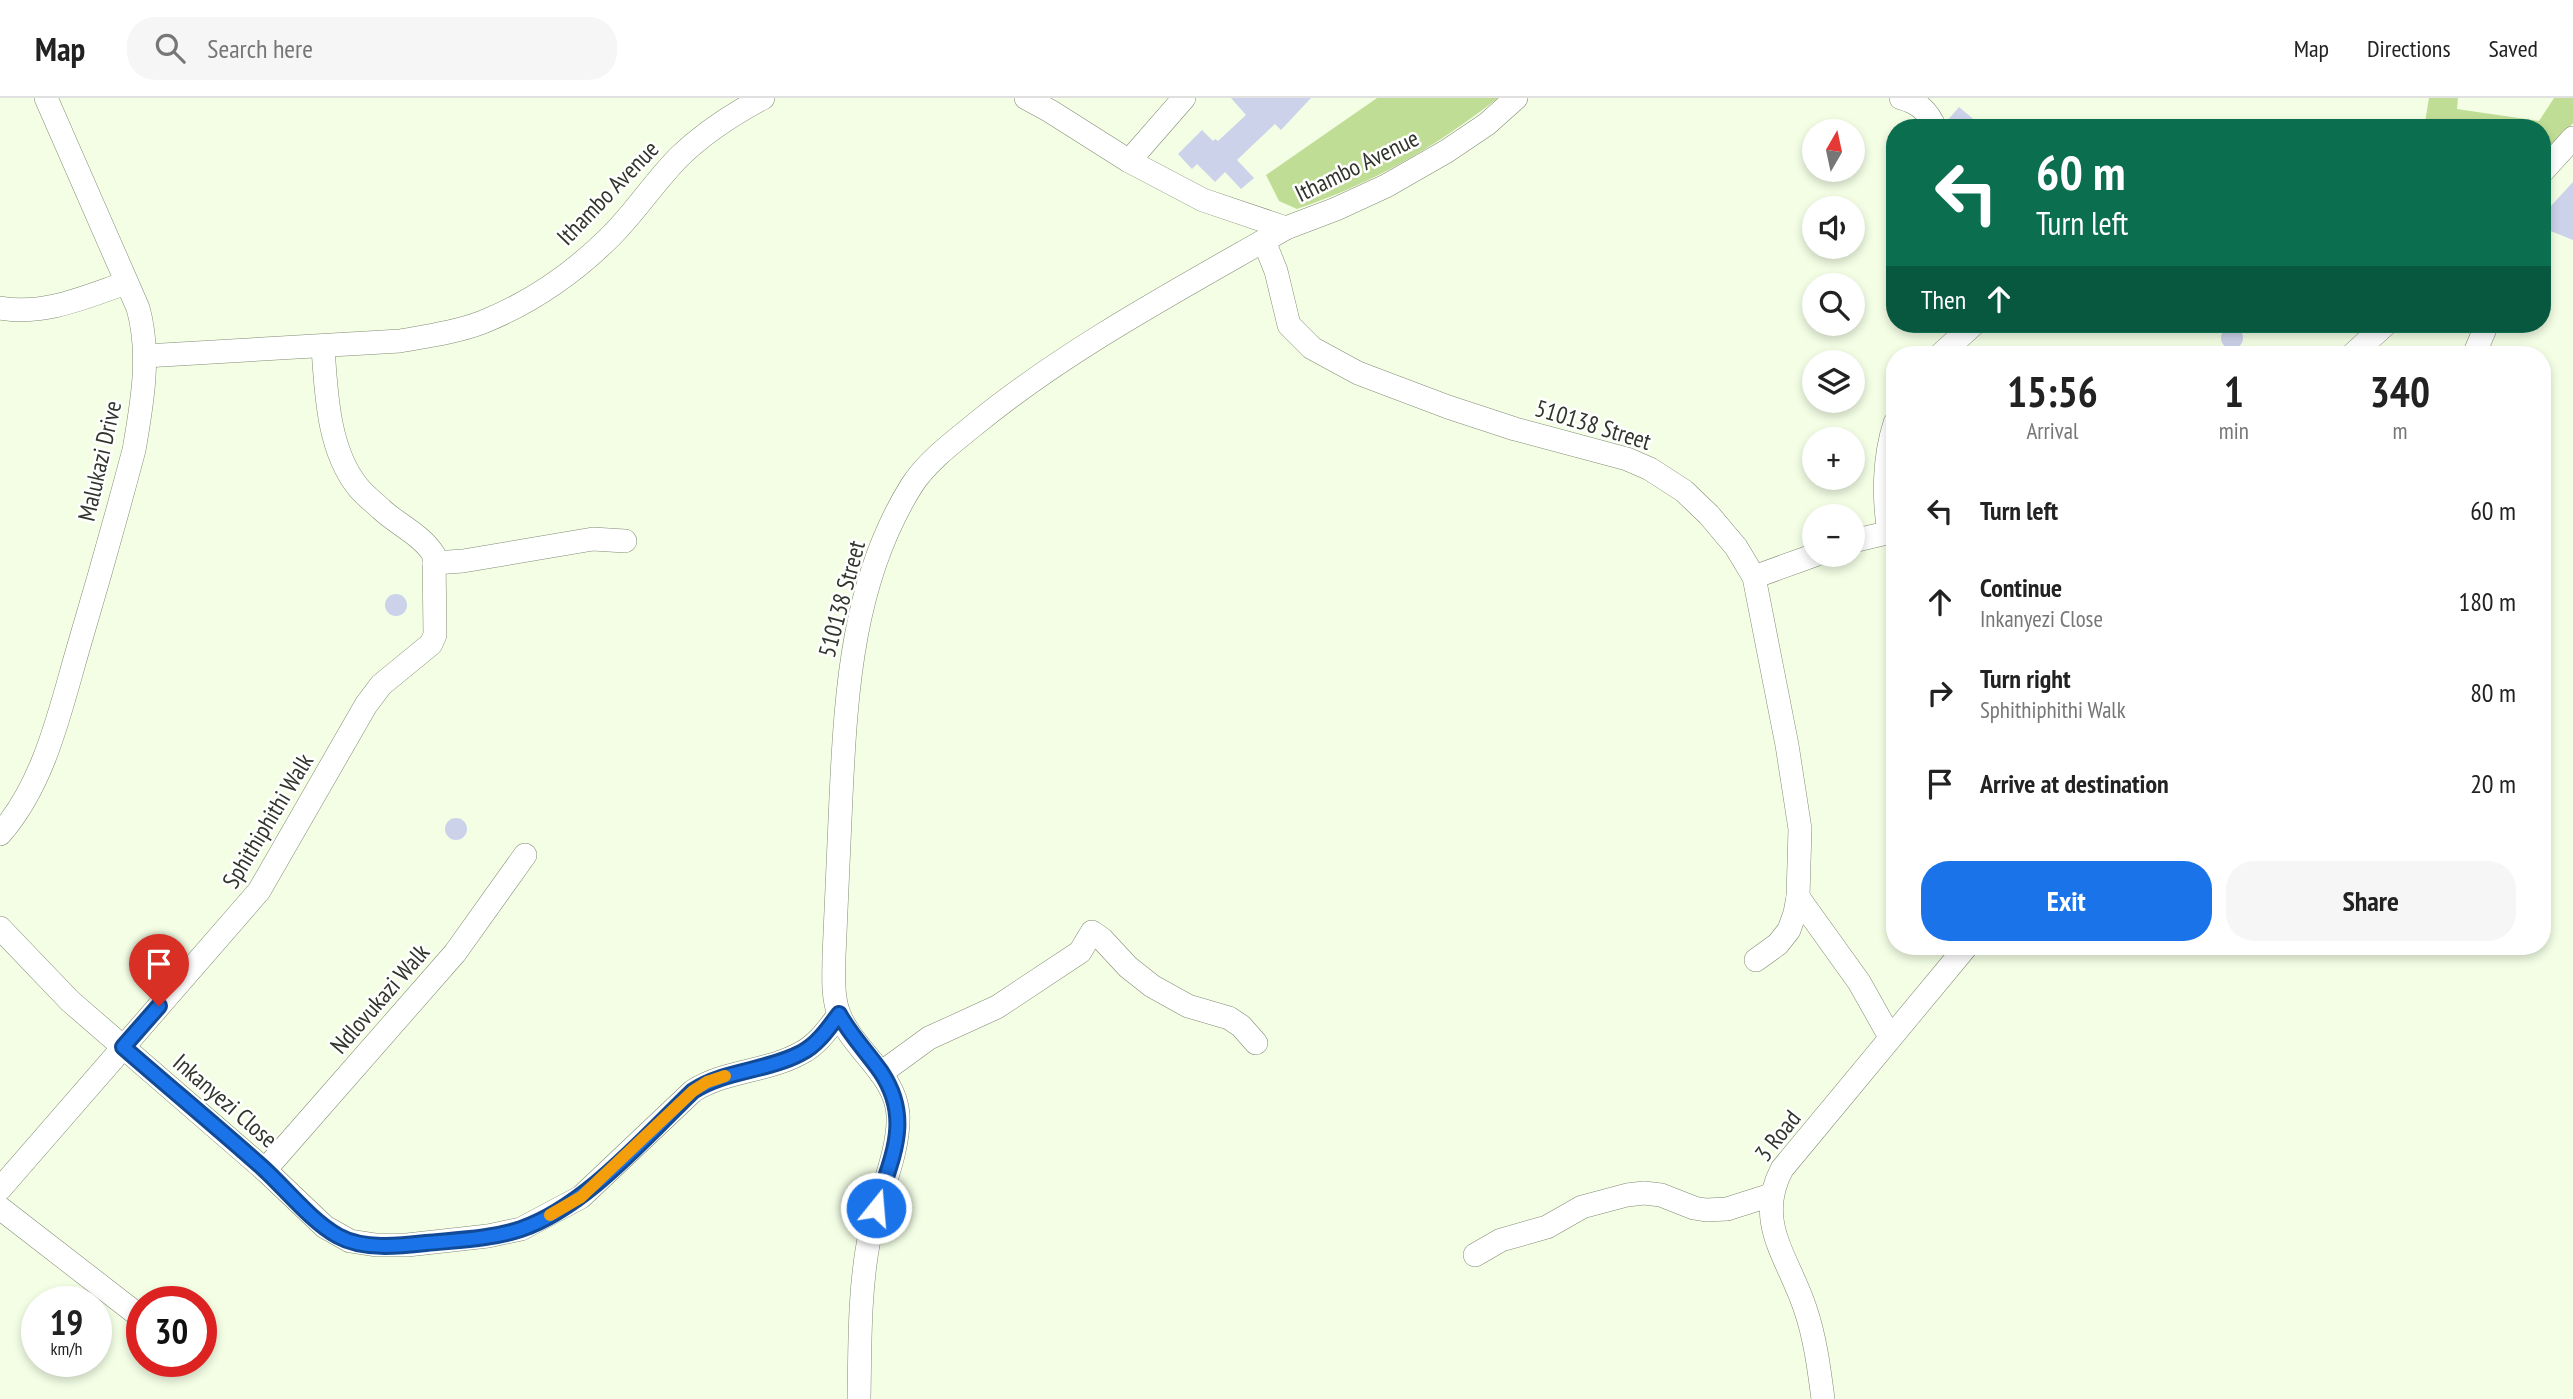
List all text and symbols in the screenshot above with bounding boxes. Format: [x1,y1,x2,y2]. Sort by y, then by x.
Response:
search box [127,17,617,80]
text: Map [35,27,85,70]
icon: search [151,29,189,67]
text: Search here [207,32,313,65]
text: Map [2294,33,2329,64]
text: Directions [2367,33,2451,64]
text: Saved [2489,33,2538,64]
north arrow [1802,119,1866,182]
map controls [1802,119,1865,567]
street label: Ithambo Avenue [1290,122,1424,209]
street label: Ithambo Avenue [550,134,665,252]
text: 60 m [2036,140,2125,204]
icon: left [1921,147,2012,238]
button: sound [1802,196,1865,259]
text: Turn left [2036,202,2128,244]
button: search [1802,273,1865,336]
icon: ahead [1980,280,2018,318]
text: Then [1921,283,1966,316]
button: layers [1802,350,1865,413]
text: 15:56 [2007,364,2098,419]
text: 1 [2224,364,2244,419]
text: 340 [2370,364,2430,419]
street label: 510138 Street [1531,392,1655,457]
street label: Malukazi Drive [71,398,128,524]
text: Arrival [2026,416,2078,445]
text: min [2219,416,2249,445]
text: m [2392,416,2407,445]
button: + [1802,427,1865,490]
icon: left [1921,492,1959,530]
text: Turn left [1980,494,2058,527]
text: 60 m [2470,494,2516,527]
button: − [1802,504,1865,567]
street label: 510138 Street [811,537,872,661]
text: Continue [1980,571,2062,604]
icon: ahead [1921,583,1959,621]
text: 180 m [2458,585,2516,618]
text: Inkanyezi Close [1980,604,2103,633]
text: Turn right [1980,662,2071,695]
icon: right [1921,674,1959,712]
text: 80 m [2470,676,2516,709]
text: Sphithiphithi Walk [1980,695,2126,724]
street label: Sphithiphithi Walk [215,747,320,894]
icon: arrive [1921,765,1959,803]
text: Arrive at destination [1980,767,2169,800]
text: 20 m [2470,767,2516,800]
button: Exit [1921,861,2212,941]
button: Share [2226,861,2516,941]
pin [129,934,189,1006]
street label: Ndlovukazi Walk [323,937,436,1060]
icon: arrive [140,945,178,983]
street label: Inkanyezi Close [167,1047,284,1154]
street label: 3 Road [1748,1104,1807,1168]
position arrow [839,1171,913,1245]
speed limit sign: 30 [126,1286,217,1377]
text: 19 [50,1299,83,1345]
text: km/h [51,1337,82,1360]

